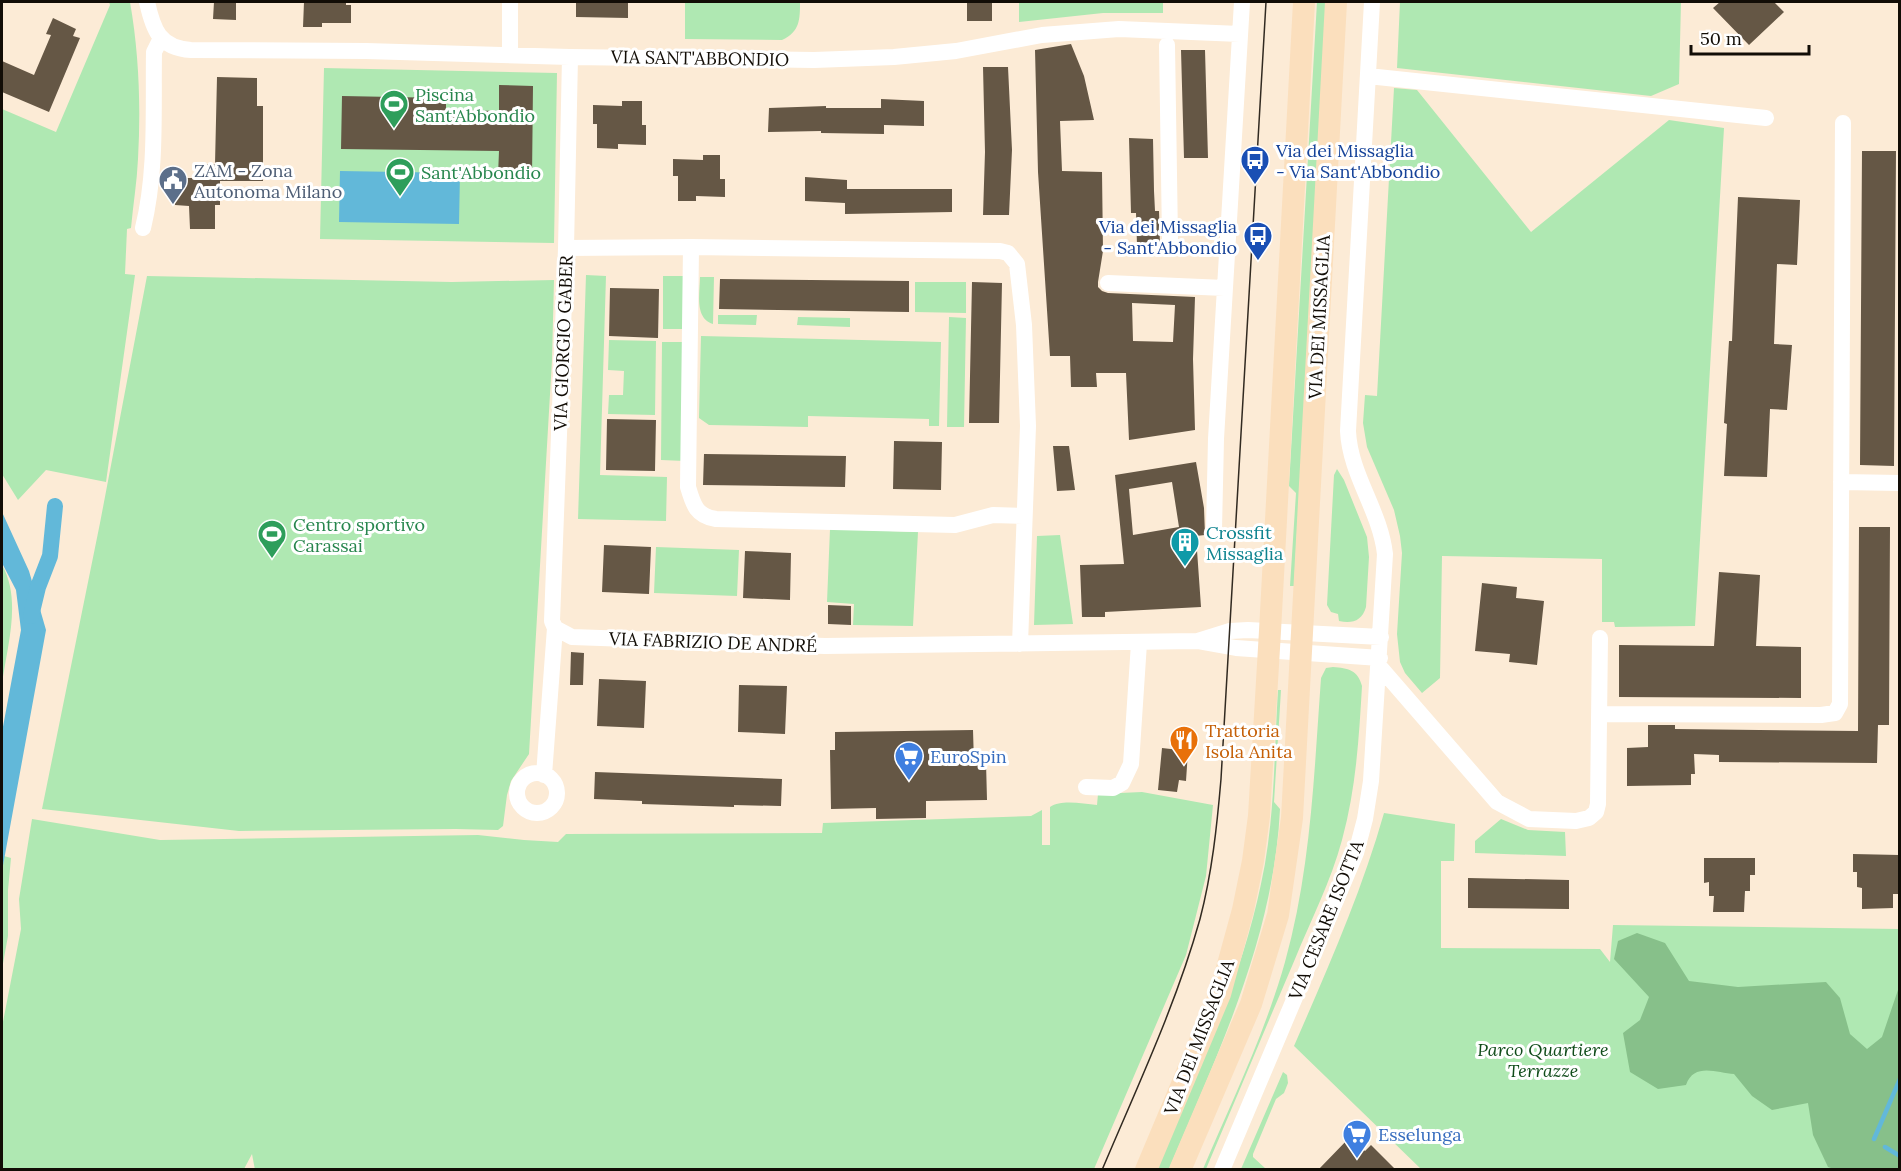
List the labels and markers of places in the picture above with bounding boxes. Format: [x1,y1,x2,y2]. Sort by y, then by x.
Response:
place label: Piscina Sant'Abbondio [415,83,535,127]
sports icon: Piscina Sant'Abbondio [378,88,410,130]
place label: Via dei Missaglia - Via Sant'Abbondio [1275,139,1440,183]
bus stop icon: Via dei Missaglia - Via Sant'Abbondio [1239,144,1271,186]
sports icon: Sant'Abbondio [384,156,416,198]
place label: ZAM - Zona Autonoma Milano [193,159,342,203]
place label: Sant'Abbondio [421,161,541,184]
public building icon: ZAM - Zona Autonoma Milano [157,164,189,206]
place label: Via dei Missaglia - Sant'Abbondio [1098,215,1237,259]
bus stop icon: Via dei Missaglia - Sant'Abbondio [1242,220,1274,262]
place label: Centro sportivo Carassai [293,513,425,557]
sports icon: Centro sportivo Carassai [256,518,288,560]
place label: Crossfit Missaglia [1206,521,1283,565]
building icon: Crossfit Missaglia [1169,526,1201,568]
place label: Trattoria Isola Anita [1205,719,1292,763]
restaurant icon: Trattoria Isola Anita [1168,724,1200,766]
supermarket icon: EuroSpin [893,740,925,782]
place label: EuroSpin [930,745,1007,768]
supermarket icon: Esselunga [1341,1118,1373,1160]
place label: Esselunga [1378,1123,1461,1146]

